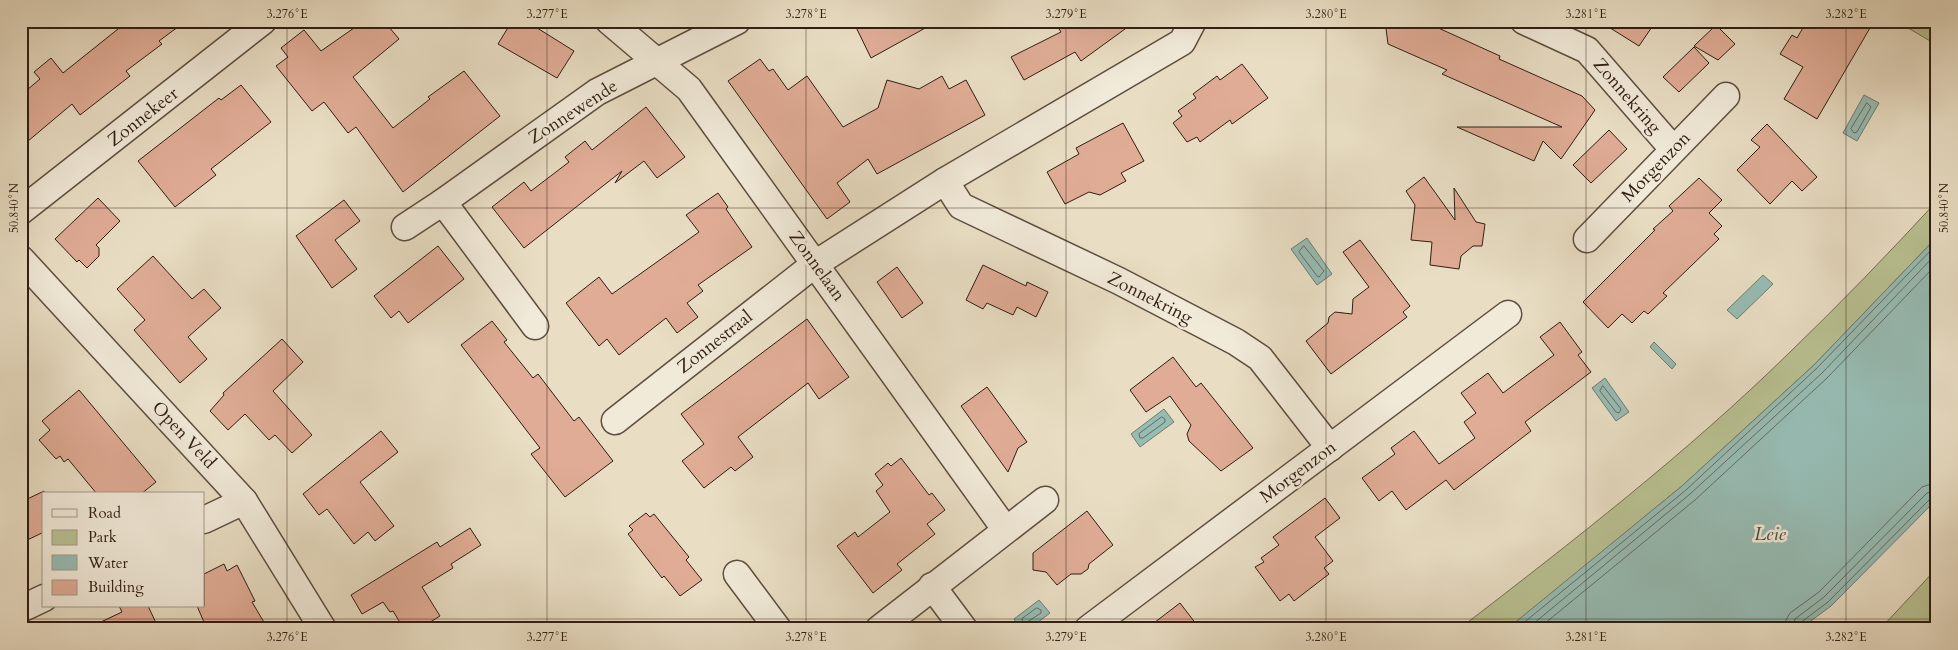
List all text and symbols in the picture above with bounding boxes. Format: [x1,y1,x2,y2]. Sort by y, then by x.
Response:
text: 3.276°E [266,6,308,22]
text: 3.277°E [526,6,568,22]
text: 3.278°E [785,6,827,22]
text: 3.279°E [1045,6,1087,22]
text: 3.280°E [1305,6,1347,22]
text: 3.281°E [1565,6,1607,22]
text: 3.282°E [1825,6,1867,22]
street label: Zonnekring [1587,53,1667,140]
street label: Zonnewende [524,74,622,150]
street label: Zonnekeer [102,81,184,153]
street label: Morgenzon [1616,125,1697,208]
text: 50.840°N [6,182,22,233]
text: 50.840°N [1936,182,1952,233]
street label: Zonnelaan [783,226,852,307]
street label: Zonnekring [1103,266,1198,331]
street label: Zonnestraal [672,304,758,379]
street label: Open Veld [146,396,222,475]
street label: Morgenzon [1255,435,1342,509]
legend [42,492,205,608]
text: Road [88,503,121,523]
water label: Leie [1754,521,1787,547]
text: Park [88,527,117,547]
text: Water [87,553,129,573]
text: Building [88,577,144,597]
text: 3.276°E [266,629,308,645]
text: 3.277°E [526,629,568,645]
text: 3.278°E [785,629,827,645]
text: 3.279°E [1045,629,1087,645]
text: 3.280°E [1305,629,1347,645]
text: 3.281°E [1565,629,1607,645]
text: 3.282°E [1825,629,1867,645]

